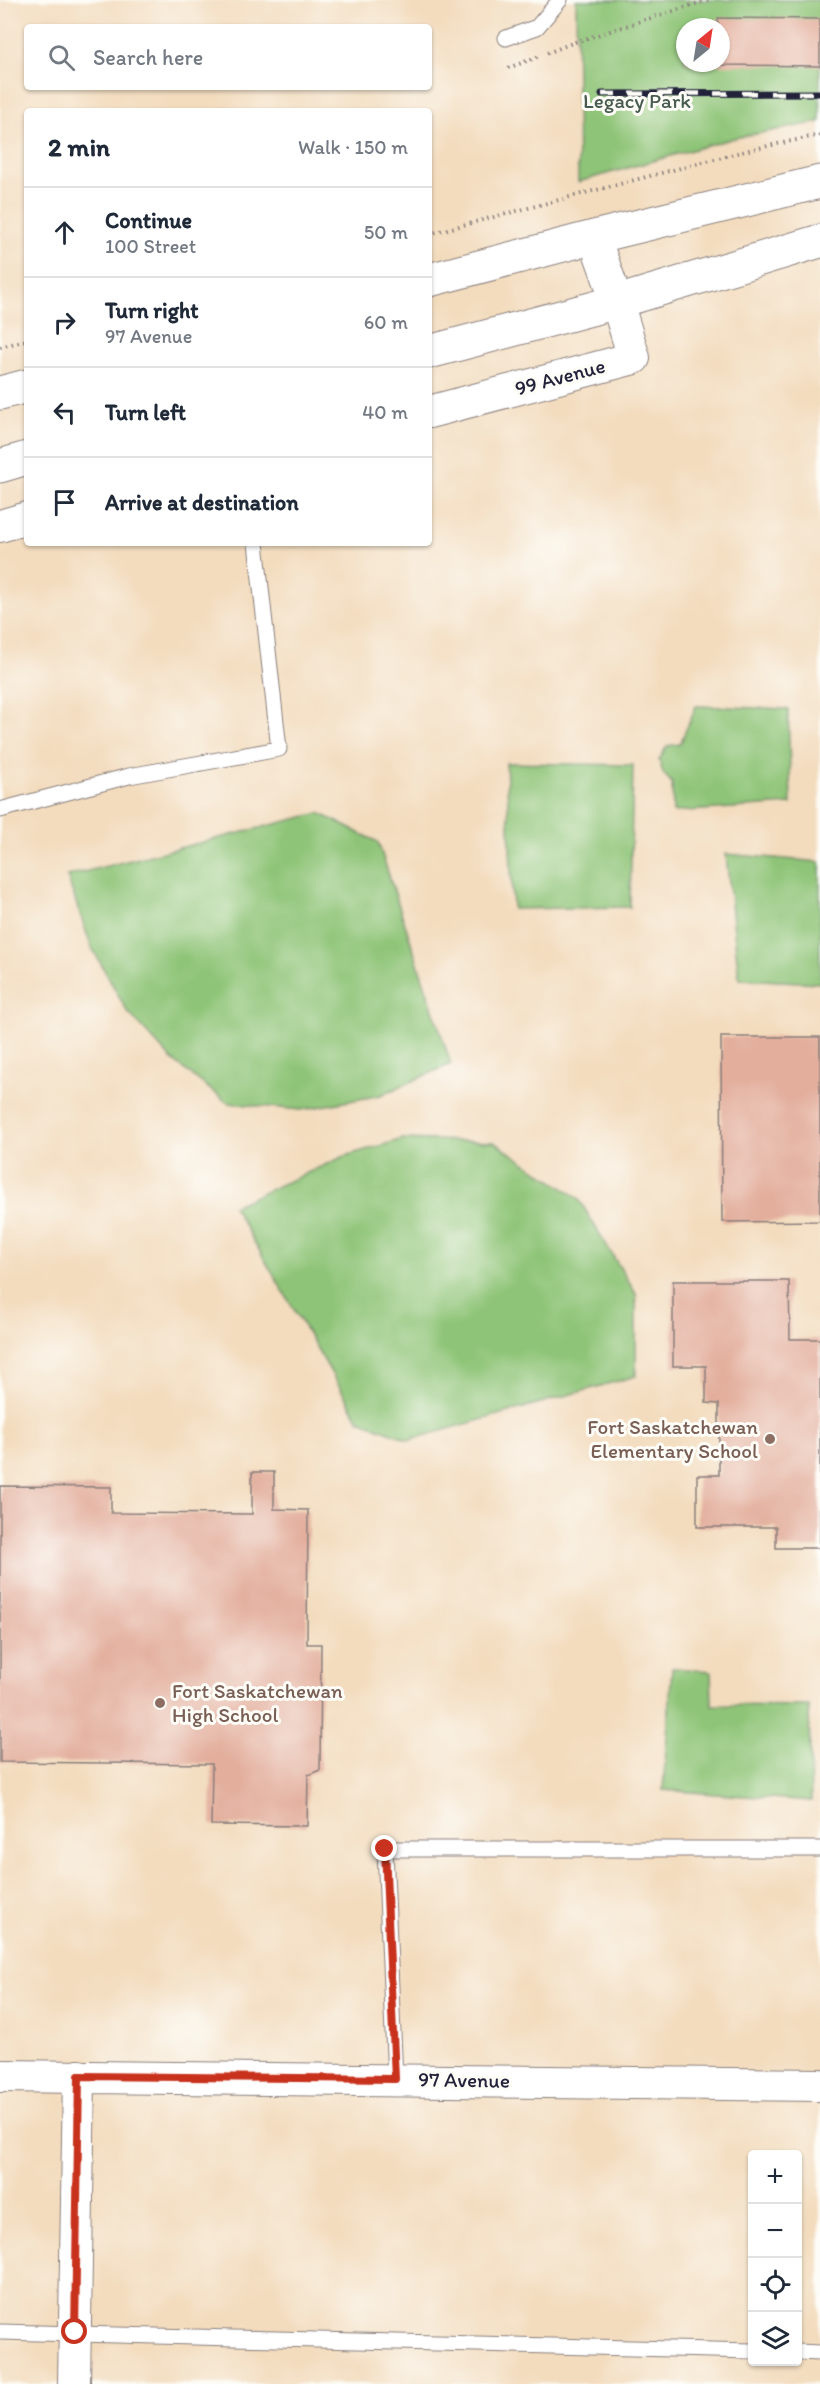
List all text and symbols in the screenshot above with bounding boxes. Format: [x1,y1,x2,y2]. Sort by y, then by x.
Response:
north arrow [676,18,730,72]
search box [24,24,432,90]
icon: search [45,41,78,74]
text: Search here [93,44,203,71]
park label: Legacy Park [583,88,691,113]
text: 2 min [48,131,110,163]
text: Walk · 150 m [298,135,408,159]
text: Continue [105,207,192,234]
icon: ahead [48,216,81,249]
text: 50 m [364,220,408,244]
text: 100 Street [105,234,196,258]
text: Turn right [105,297,199,324]
icon: right [48,306,81,339]
text: 60 m [364,310,408,334]
text: 97 Avenue [105,324,192,348]
street label: 99 Avenue [512,352,608,401]
icon: left [48,396,81,429]
text: Turn left [105,399,186,426]
text: 40 m [362,400,408,424]
icon: arrive [48,486,81,519]
text: Arrive at destination [105,489,299,516]
place label: Fort Saskatchewan Elementary School [587,1414,758,1463]
marker: Fort Saskatchewan Elementary School [763,1432,777,1446]
place label: Fort Saskatchewan High School [172,1678,343,1727]
marker: Fort Saskatchewan High School [153,1696,167,1710]
route end [371,1835,397,1861]
street label: 97 Avenue [418,2066,510,2093]
map controls [748,2150,802,2366]
button: + [748,2150,802,2204]
button: − [748,2204,802,2258]
button: locate [748,2258,802,2312]
button: layers [748,2312,802,2366]
route start [61,2318,87,2344]

